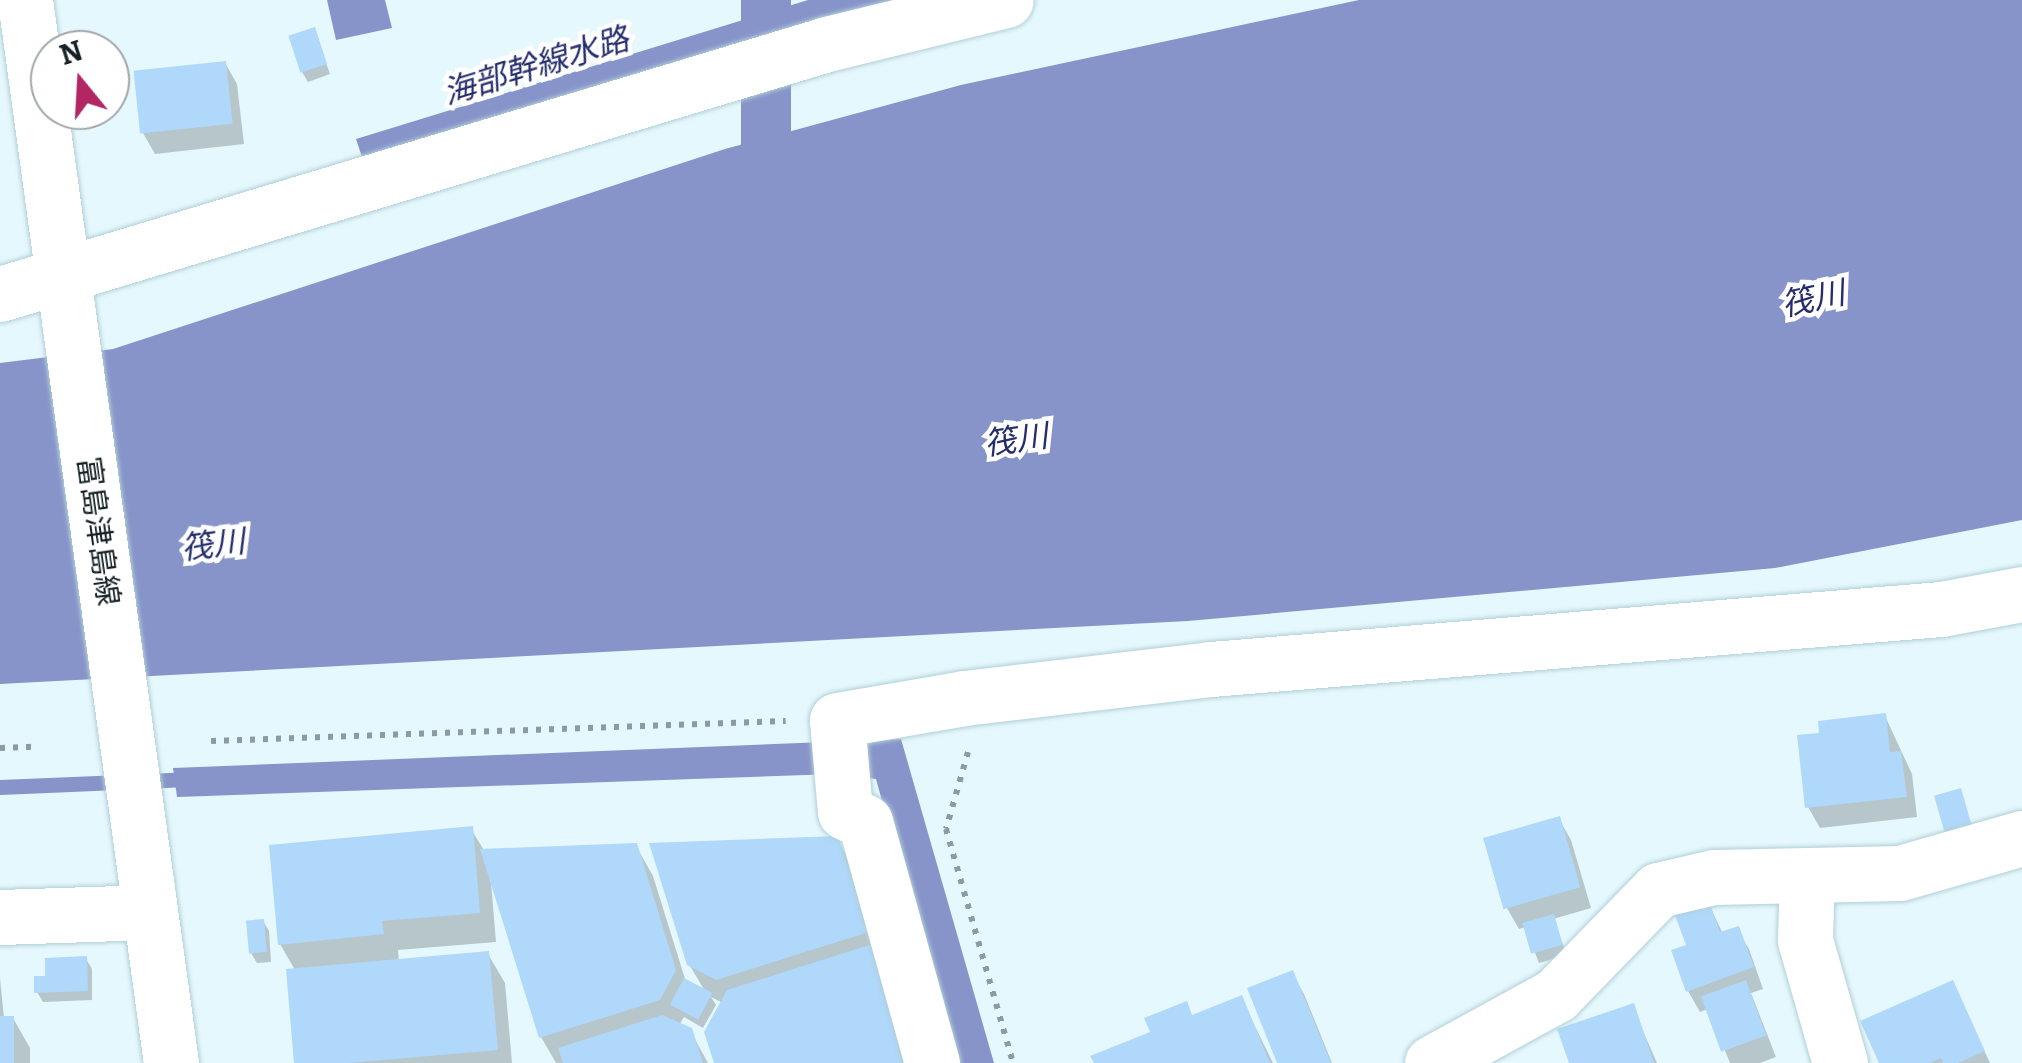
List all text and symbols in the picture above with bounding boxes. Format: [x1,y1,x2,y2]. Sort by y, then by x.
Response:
water label: 海部幹線水路 [439,20,633,112]
north arrow [30,30,130,130]
text: N [56,34,87,72]
water label: 筏川 [1778,274,1848,324]
water label: 筏川 [982,417,1050,463]
street label: 富島津島線 [70,454,126,608]
water label: 筏川 [179,522,247,568]

